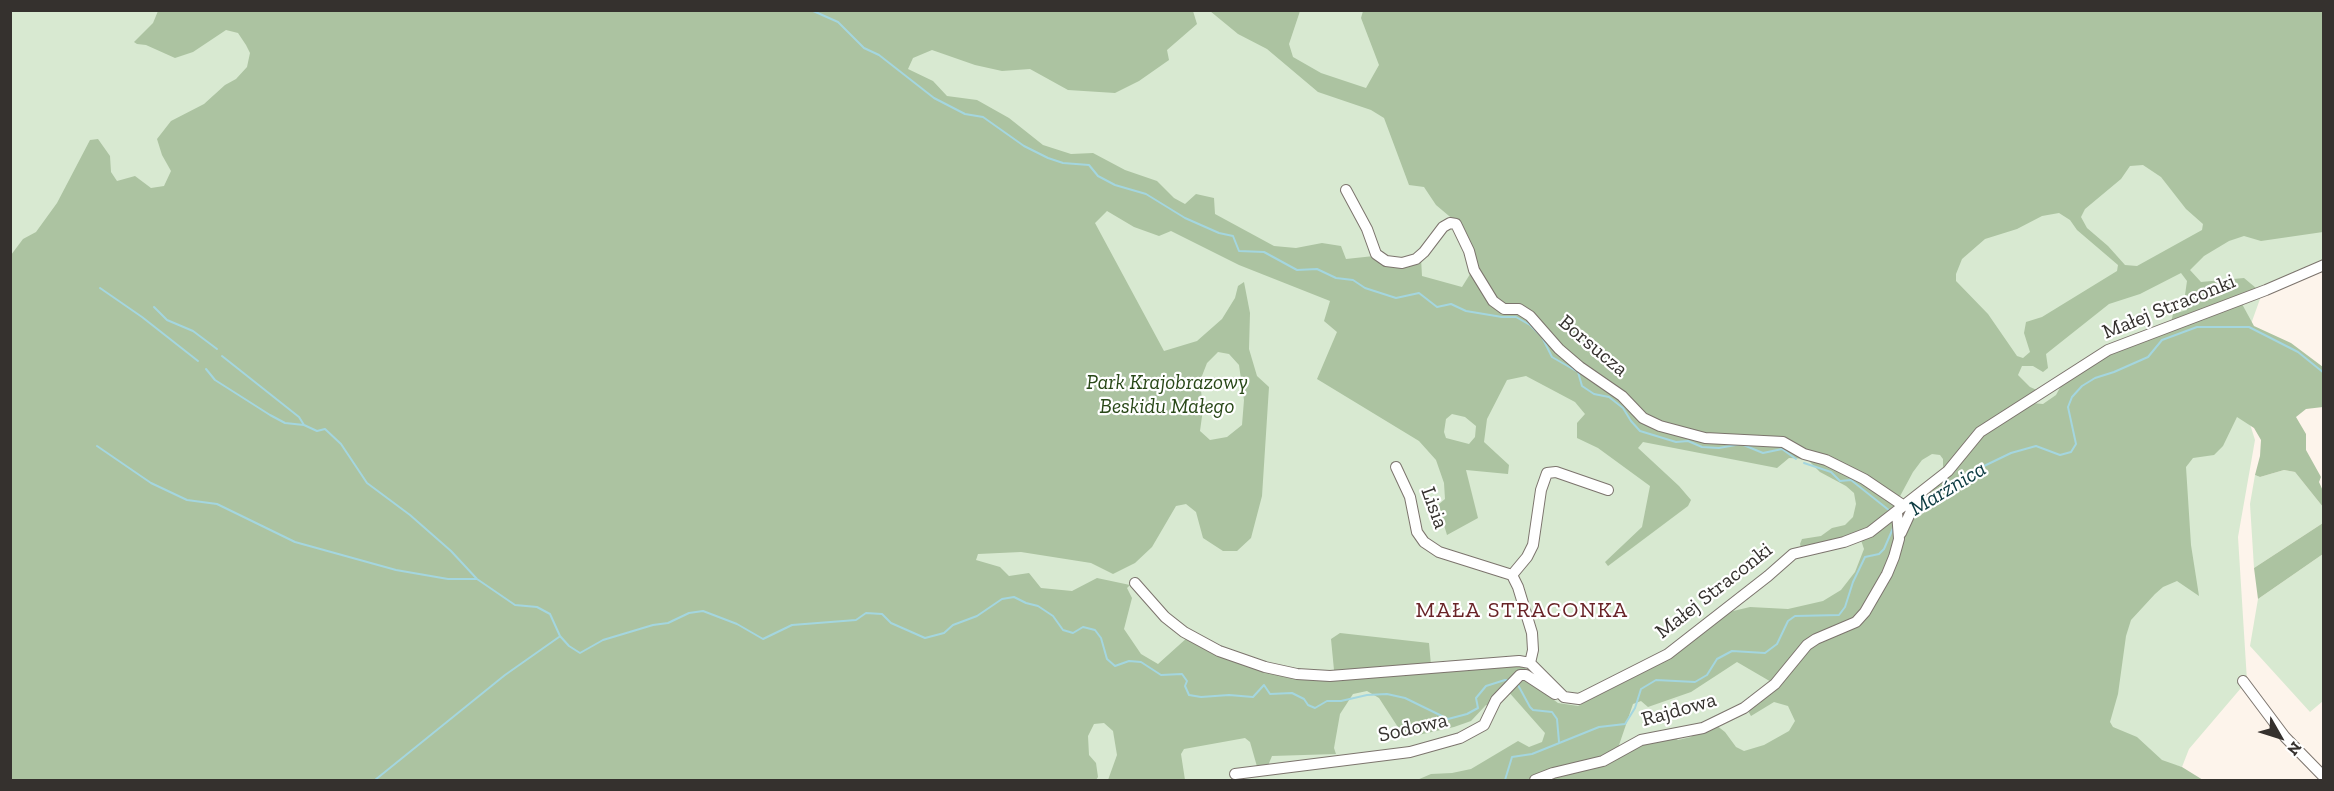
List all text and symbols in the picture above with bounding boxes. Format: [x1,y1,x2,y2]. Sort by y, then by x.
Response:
street label: Małej Straconki [2099,269,2239,345]
street label: Borsucza [1553,310,1633,382]
park label: Park Krajobrazowy Beskidu Małego [1086,370,1248,420]
water label: Marźnica [1905,456,1991,522]
street label: Lisia [1415,484,1453,532]
street label: Małej Straconki [1651,538,1777,644]
district label: MAŁA STRACONKA [1415,598,1629,624]
street label: Rajdowa [1639,687,1719,733]
north arrow [2250,707,2310,767]
street label: Sodowa [1376,708,1450,748]
text: N [2283,738,2306,759]

